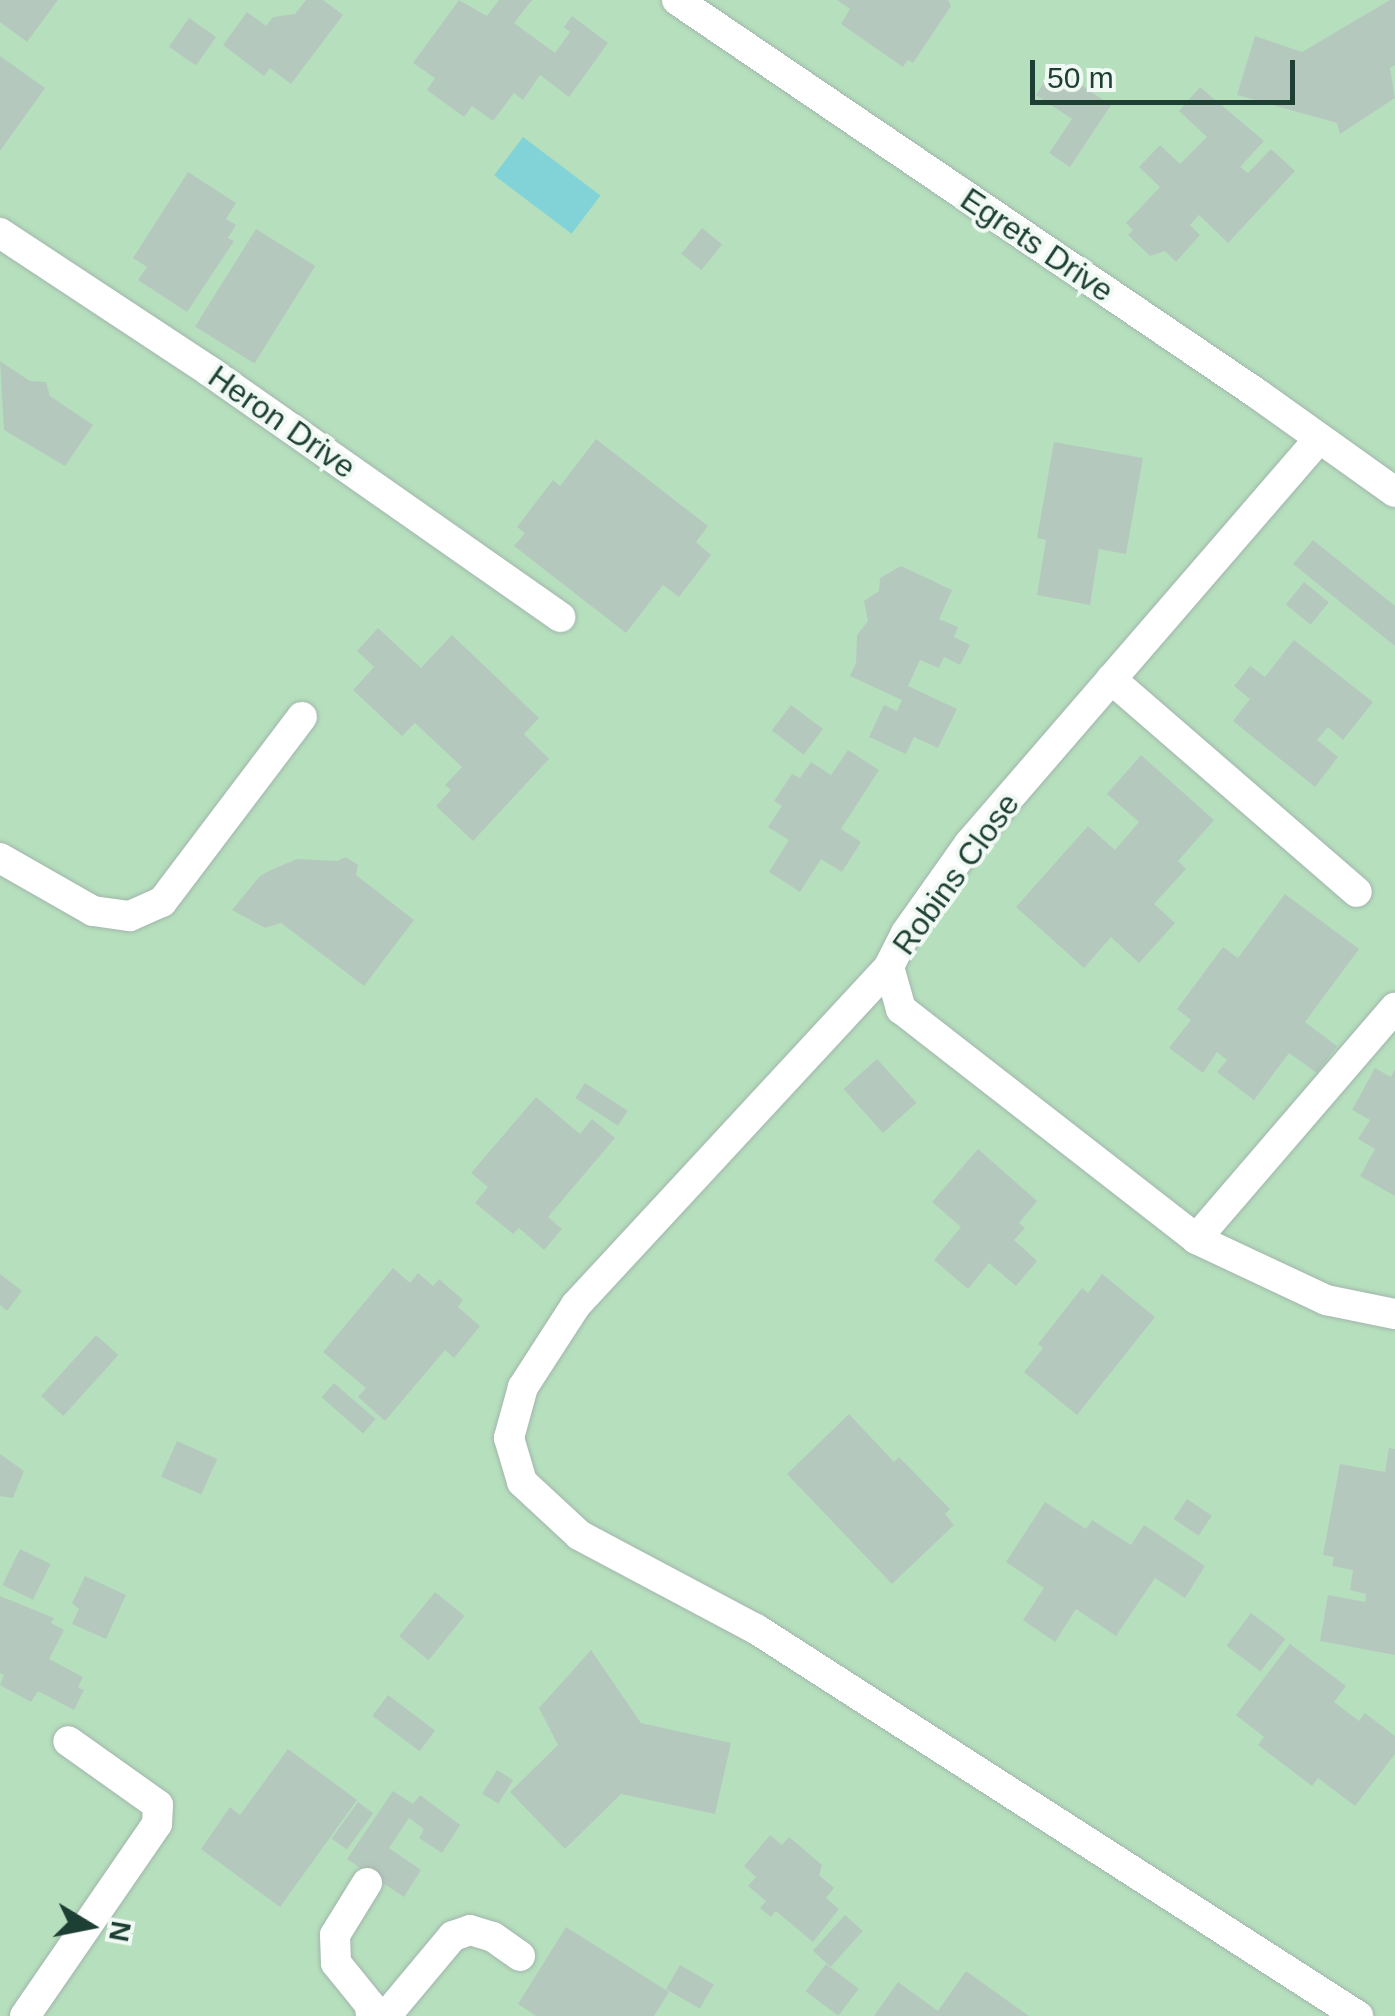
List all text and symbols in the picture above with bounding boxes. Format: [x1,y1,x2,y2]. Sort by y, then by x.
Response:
scale bar [1035,40,1300,102]
text: 50 m [1047,61,1114,94]
street label: Egrets Drive [953,180,1121,310]
street label: Heron Drive [201,357,363,487]
street label: Robins Close [885,786,1027,962]
north arrow [40,1876,140,1976]
text: N [103,1919,137,1944]

